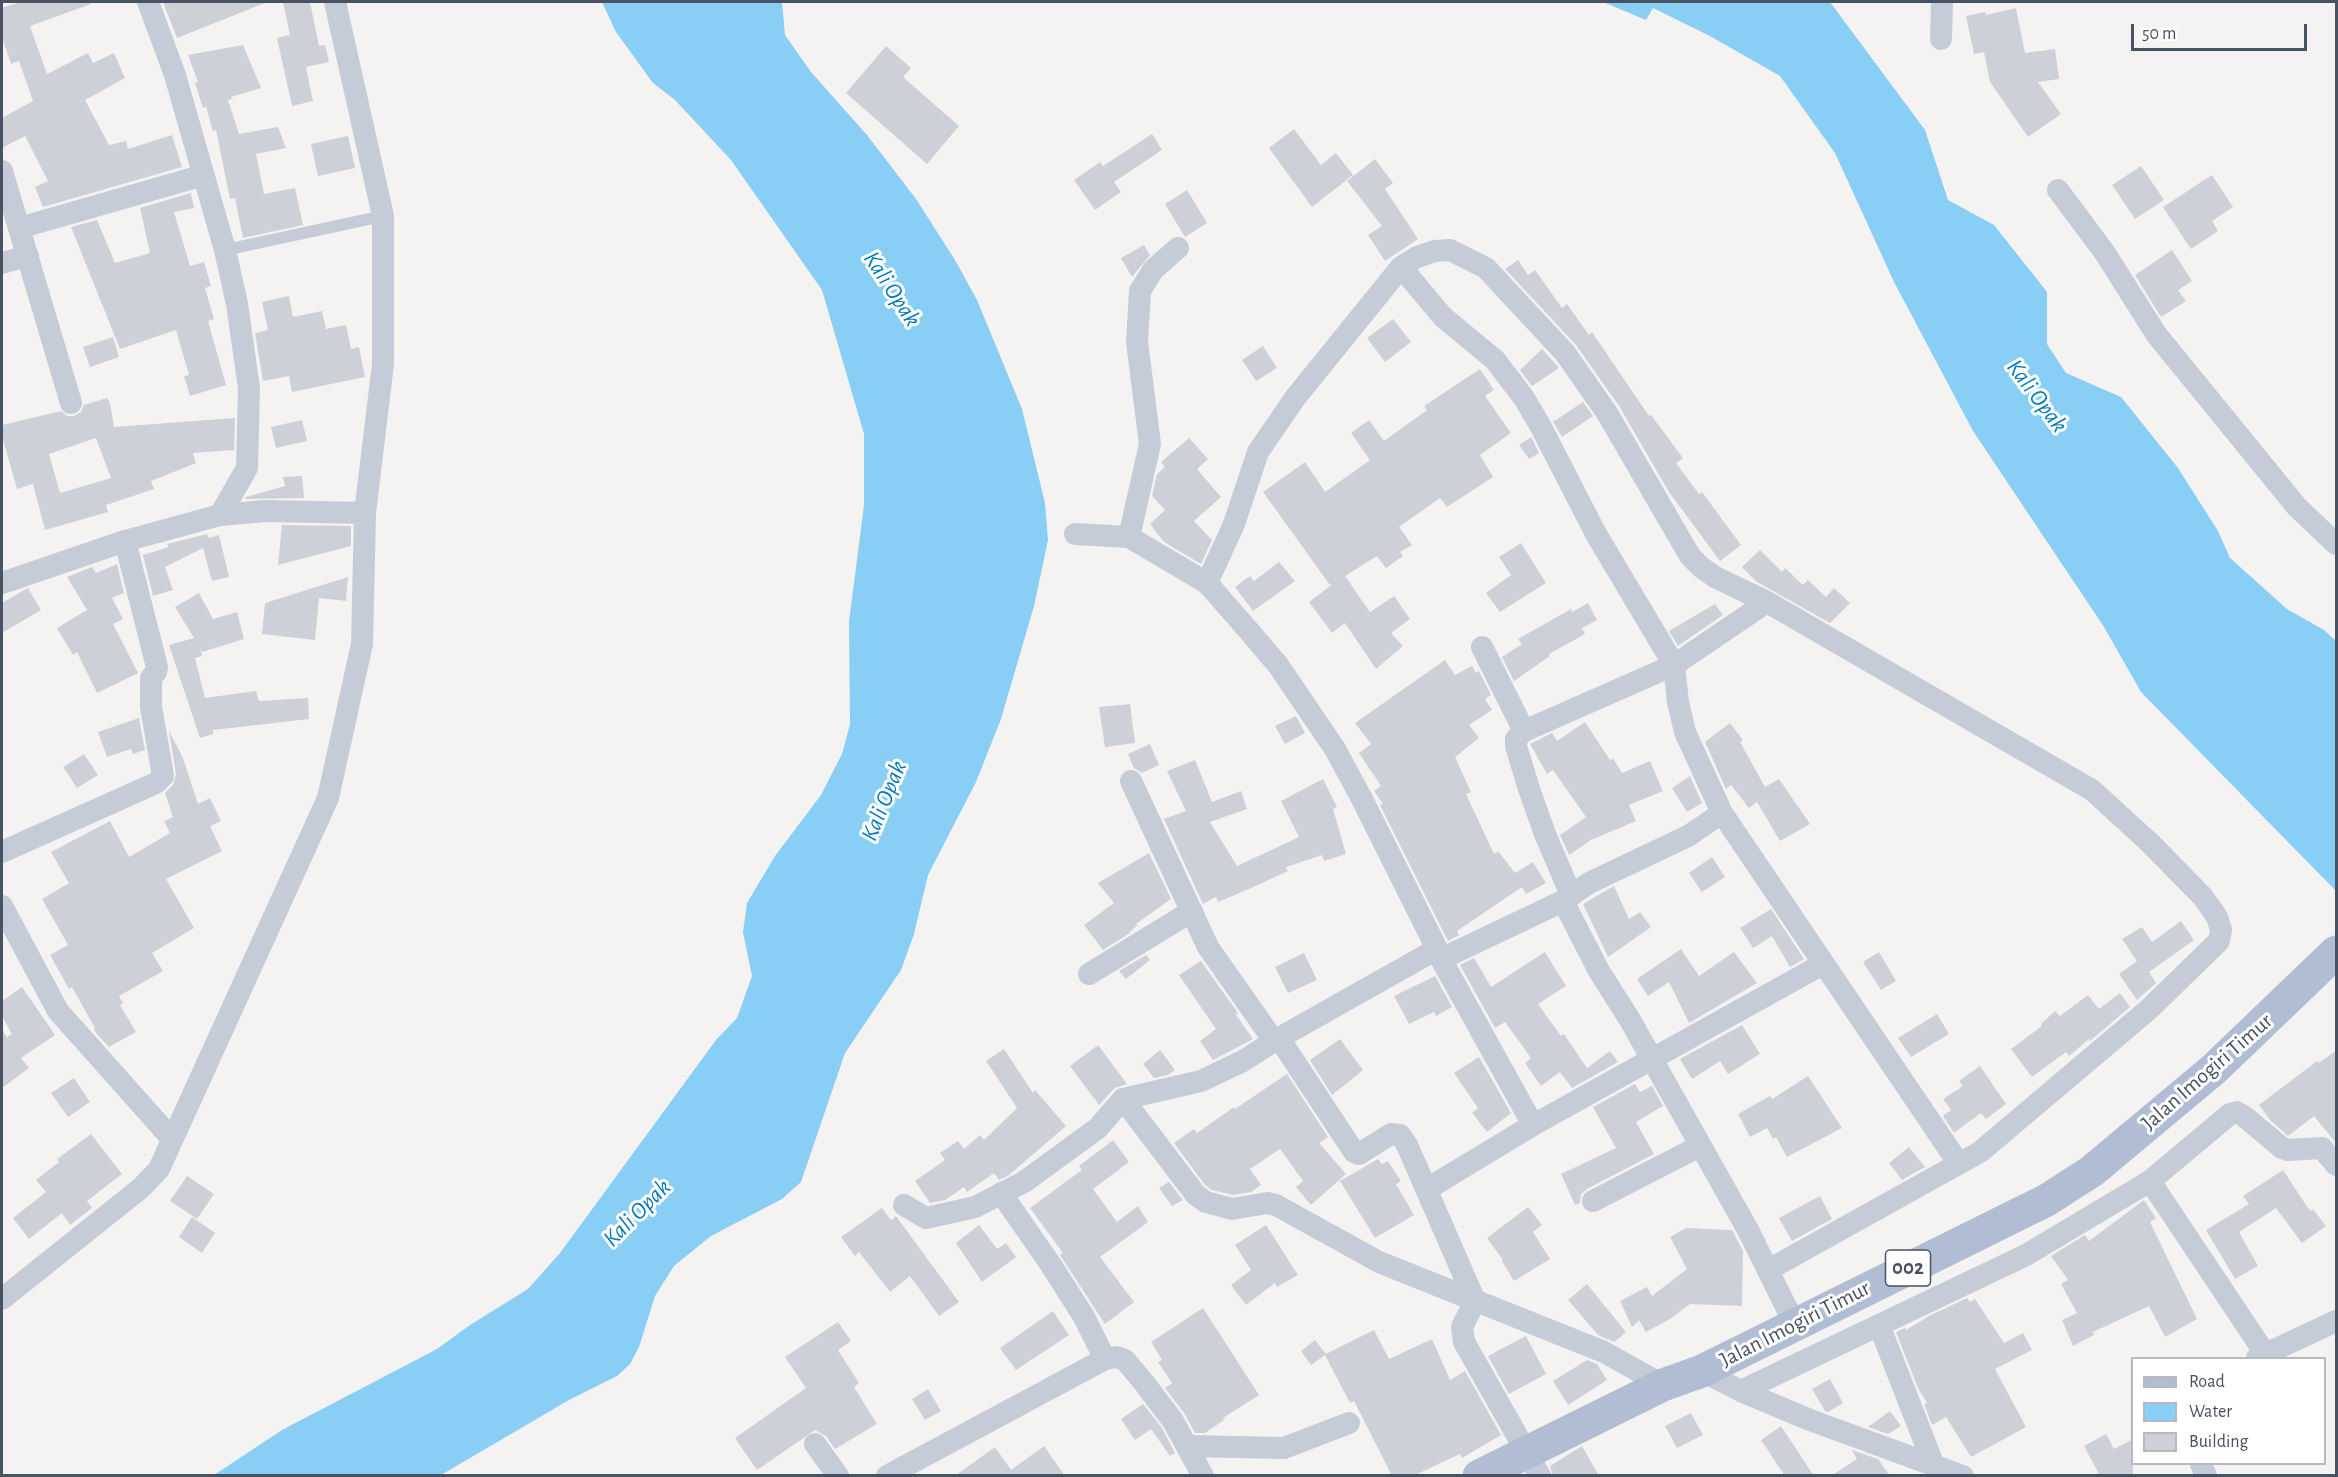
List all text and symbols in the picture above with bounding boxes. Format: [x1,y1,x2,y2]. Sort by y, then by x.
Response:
scale bar [2134,12,2310,50]
text: 50 m [2142,25,2176,43]
water label: Kali Opak [857,246,927,332]
water label: Kali Opak [2000,354,2074,438]
water label: Kali Opak [855,757,913,845]
street label: Jalan Imogiri Timur [2136,1008,2278,1136]
water label: Kali Opak [597,1173,677,1253]
road number: 002 [1886,1250,1930,1286]
street label: Jalan Imogiri Timur [1716,1275,1874,1373]
legend [2131,1357,2326,1465]
text: Road [2189,1373,2225,1391]
text: Water [2189,1403,2232,1421]
text: Building [2189,1433,2248,1451]

